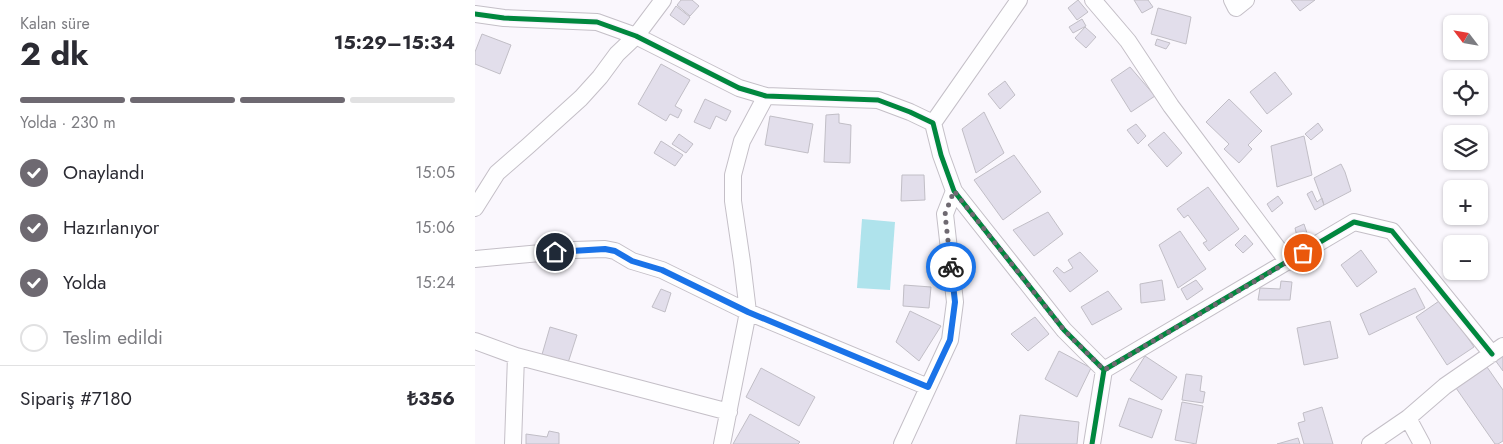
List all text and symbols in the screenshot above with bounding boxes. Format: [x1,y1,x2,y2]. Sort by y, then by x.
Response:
text: Kalan süre [20,12,90,35]
north arrow [1443,15,1487,60]
map controls [1443,15,1488,280]
text: 15:29–15:34 [334,29,455,56]
text: 2 dk [20,31,89,77]
button: locate [1443,70,1488,115]
text: Yolda · 230 m [20,111,116,134]
button: layers [1443,125,1488,170]
icon: check [20,159,48,187]
text: Onaylandı [63,159,145,186]
text: 15:05 [415,161,455,184]
button: + [1443,180,1488,225]
icon: check [20,214,48,242]
text: Hazırlanıyor [63,214,159,241]
text: 15:06 [415,216,455,239]
pin [534,231,576,273]
pin [1282,232,1324,274]
button: − [1443,235,1488,280]
icon: home [541,238,569,266]
icon: bag [1289,239,1317,267]
courier [926,242,976,292]
icon: bike [937,253,965,281]
icon: check [20,269,48,297]
text: Yolda [63,269,106,296]
text: 15:24 [416,271,455,294]
text: Teslim edildi [63,324,163,351]
text: Sipariş #7180 [20,385,132,412]
text: ₺356 [407,385,455,412]

